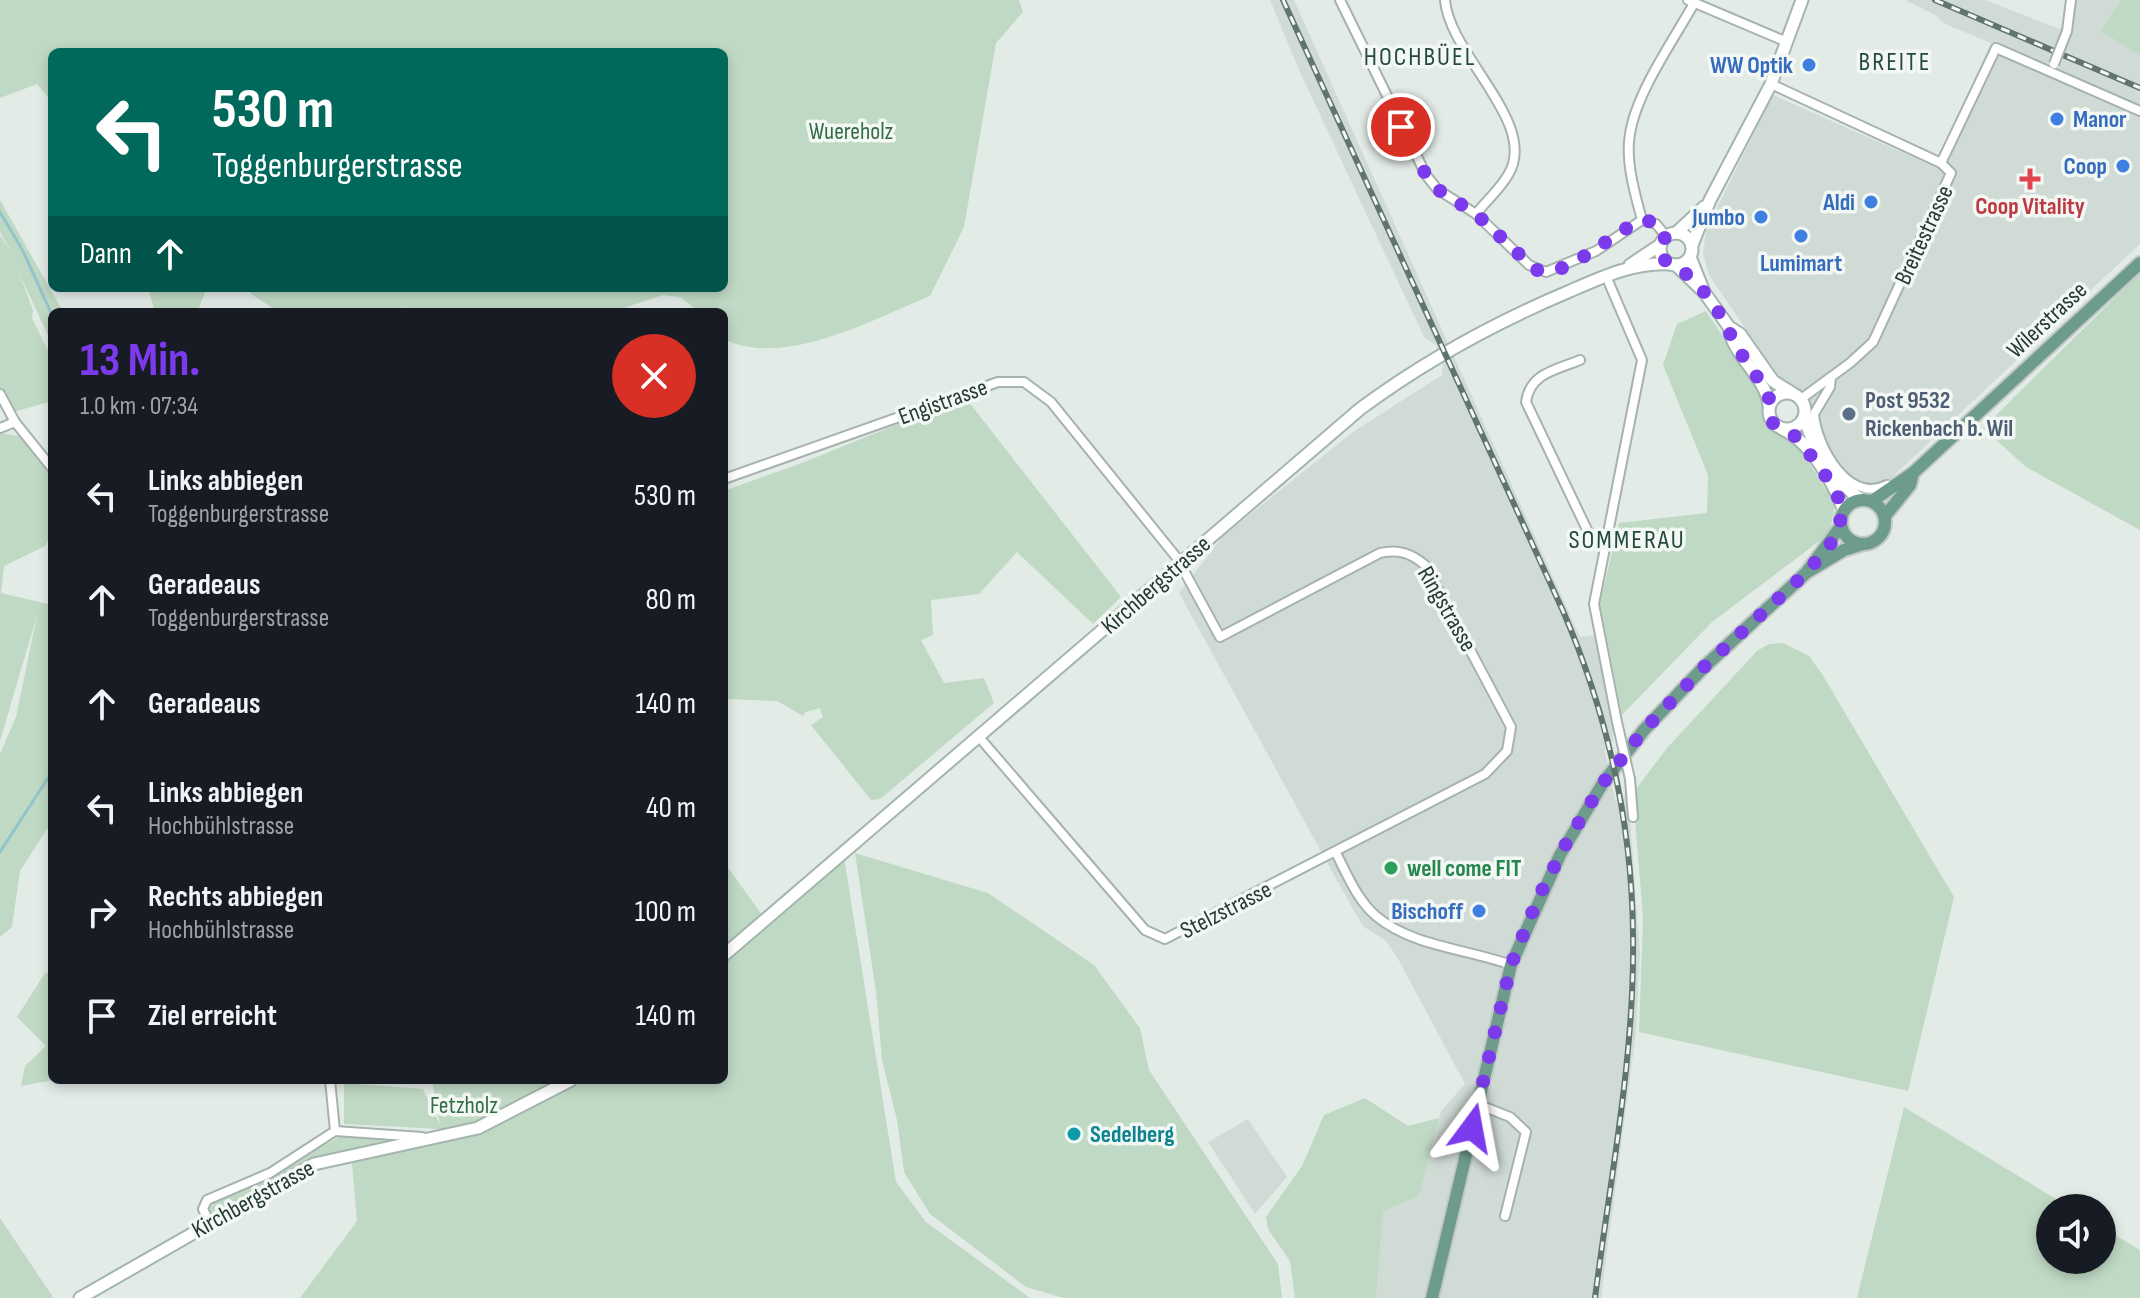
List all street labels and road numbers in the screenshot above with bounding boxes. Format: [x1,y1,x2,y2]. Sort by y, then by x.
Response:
street label: Breitestrasse [1888,181,1960,289]
street label: Wilerstrasse [2001,276,2093,364]
street label: Engistrasse [895,373,991,431]
street label: Kirchbergstrasse [1095,530,1217,640]
street label: Ringstrasse [1411,561,1483,657]
street label: Stelzstrasse [1176,875,1276,945]
street label: Kirchbergstrasse [187,1153,319,1245]

